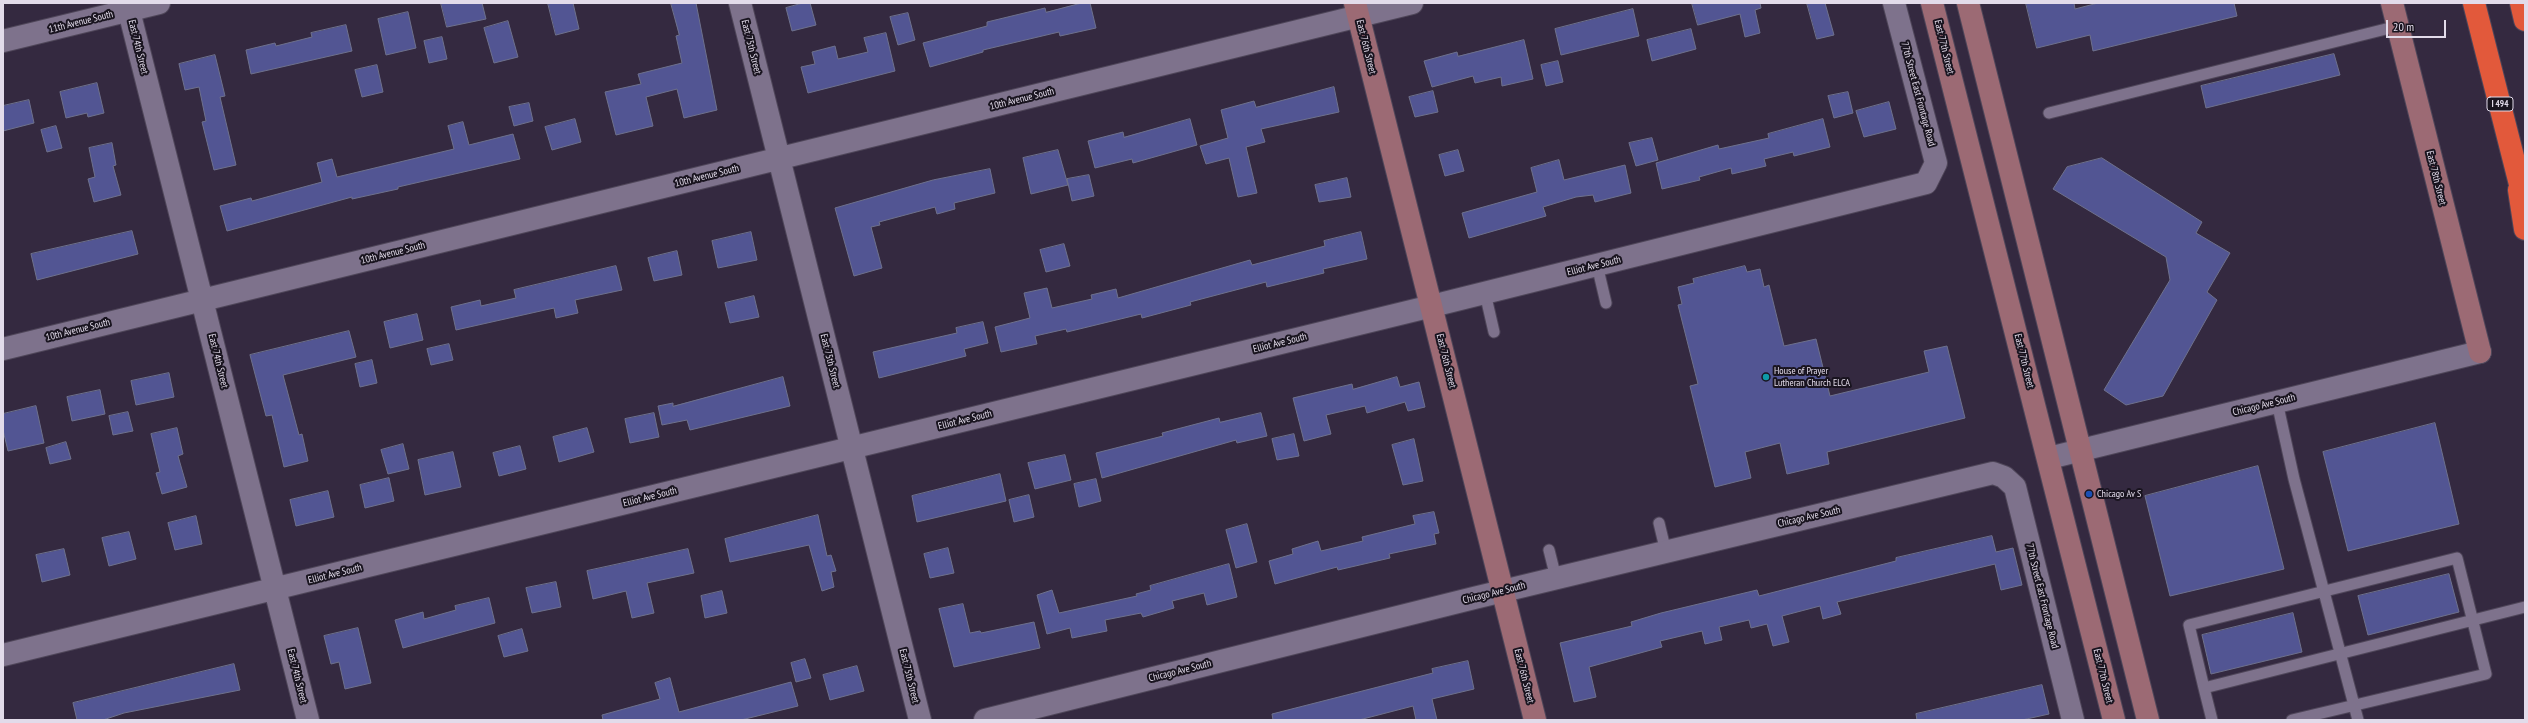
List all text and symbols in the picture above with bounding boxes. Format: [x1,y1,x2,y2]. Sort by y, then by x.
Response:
street label: 11th Avenue South [48,8,114,36]
scale bar [2388,12,2448,38]
street label: East 74th Street [125,19,151,75]
street label: East 75th Street [738,19,764,75]
street label: East 76th Street [1353,19,1379,75]
street label: East 77th Street [1931,19,1957,75]
text: 20 m [2393,19,2414,34]
street label: 77th Street East Frontage Road [1898,41,1938,147]
street label: 10th Avenue South [989,85,1055,113]
road number: I 494 [2487,97,2513,111]
street label: East 78th Street [2423,150,2449,206]
street label: 10th Avenue South [674,162,740,190]
street label: 10th Avenue South [360,239,426,267]
street label: Elliot Ave South [1566,254,1622,278]
street label: 10th Avenue South [45,316,111,344]
street label: Elliot Ave South [1252,331,1308,355]
street label: East 74th Street [205,333,231,389]
street label: East 75th Street [817,333,843,389]
street label: East 76th Street [1433,333,1459,389]
street label: East 77th Street [2011,333,2037,389]
place label: House of Prayer Lutheran Church ELCA [1774,365,1850,388]
marker: House of Prayer Lutheran Church ELCA [1761,372,1771,382]
street label: Chicago Ave South [2231,391,2297,419]
street label: Elliot Ave South [937,408,993,432]
street label: Elliot Ave South [622,485,678,509]
place label: Chicago Av S [2097,488,2141,500]
marker: Chicago Av S [2084,489,2094,499]
street label: Chicago Ave South [1776,504,1842,530]
street label: 77th Street East Frontage Road [2023,542,2061,650]
street label: Elliot Ave South [307,562,363,586]
street label: Chicago Ave South [1461,579,1527,607]
street label: East 74th Street [284,648,310,704]
street label: East 75th Street [896,648,922,704]
street label: East 76th Street [1511,648,1537,704]
street label: East 77th Street [2090,648,2116,704]
street label: Chicago Ave South [1147,657,1213,685]

